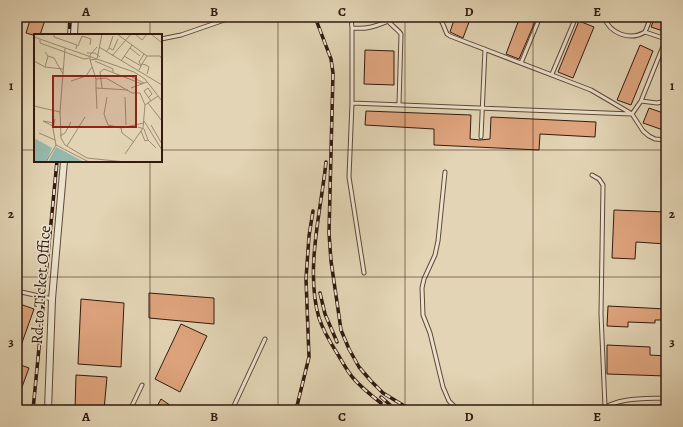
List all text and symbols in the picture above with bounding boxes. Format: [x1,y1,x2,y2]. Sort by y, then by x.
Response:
text: A [81,3,91,20]
text: B [210,3,218,20]
text: C [338,3,346,20]
text: D [464,3,474,20]
text: E [593,3,601,20]
inset map [34,34,162,162]
text: 1 [9,77,14,94]
text: 1 [670,77,675,94]
text: 2 [8,205,15,222]
text: 2 [669,205,676,222]
street label: Rd to Ticket Office [26,225,56,345]
text: 3 [8,333,14,350]
text: 3 [669,333,675,350]
text: A [81,408,91,425]
text: B [210,408,218,425]
text: C [338,408,346,425]
text: D [464,408,474,425]
text: E [593,408,601,425]

